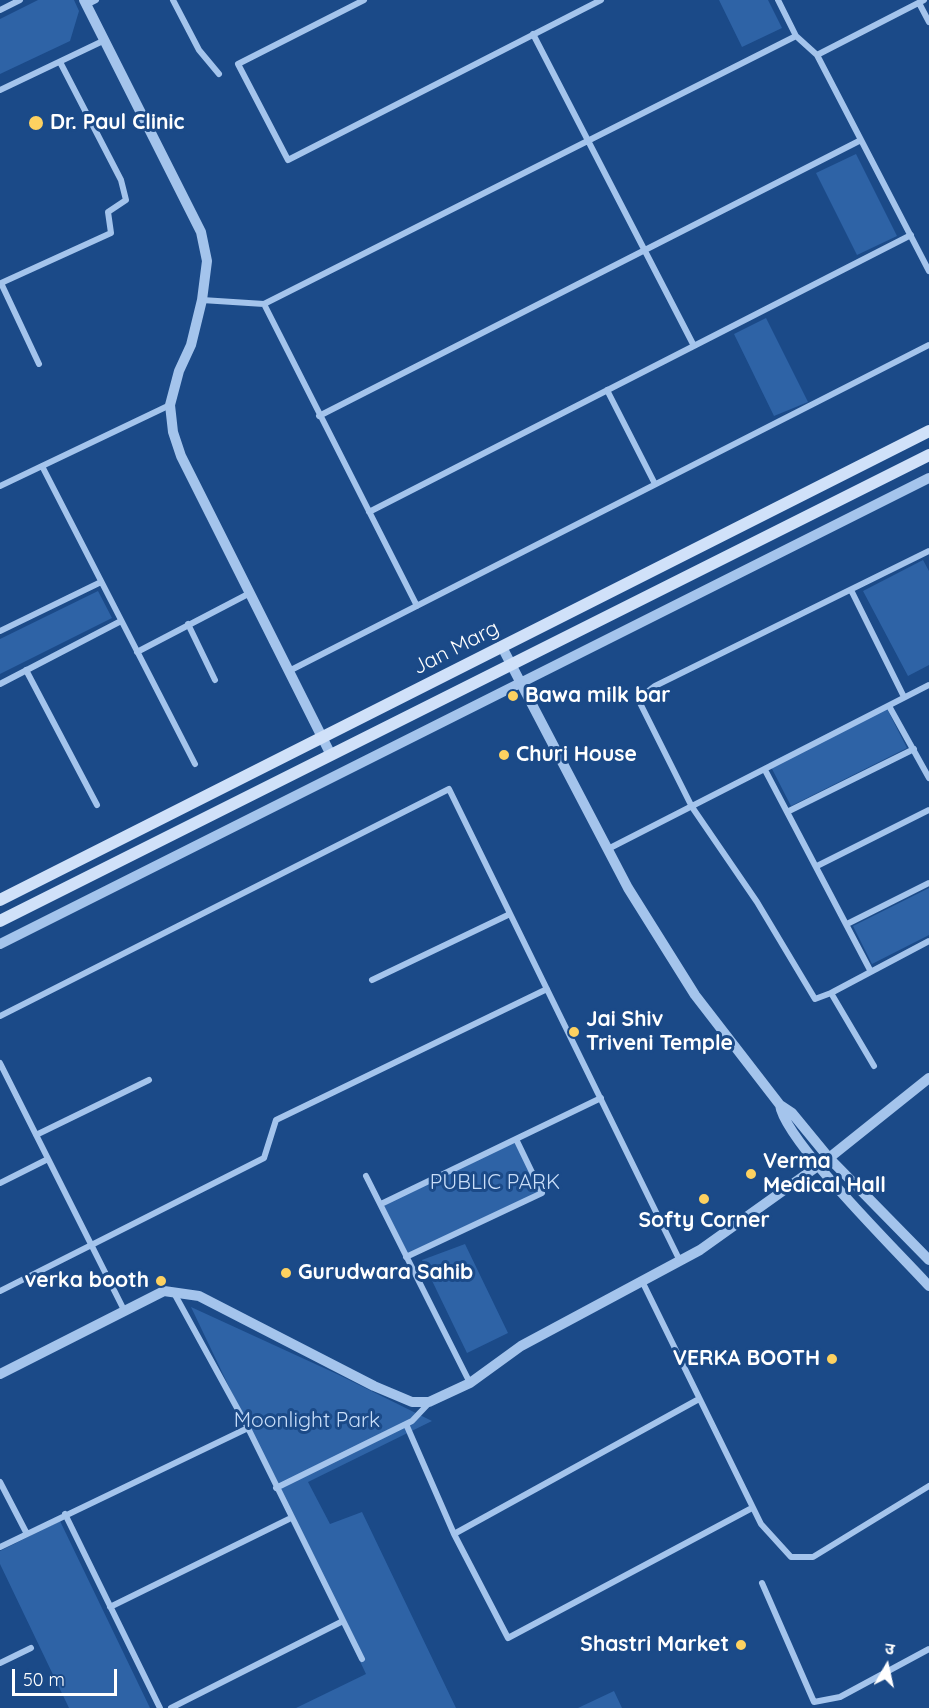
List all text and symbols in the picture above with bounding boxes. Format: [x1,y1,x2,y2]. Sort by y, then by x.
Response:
place label: Dr. Paul Clinic [50,110,184,136]
marker: Dr. Paul Clinic [27,114,45,132]
street label: Jan Marg [409,616,503,680]
place label: Bawa milk bar [525,683,670,709]
marker: Bawa milk bar [506,689,520,703]
place label: Churi House [516,742,637,768]
marker: Churi House [497,748,511,762]
place label: Jai Shiv Triveni Temple [586,1007,733,1057]
marker: Jai Shiv Triveni Temple [567,1025,581,1039]
place label: Verma Medical Hall [763,1149,886,1199]
marker: Verma Medical Hall [744,1167,758,1181]
park label: PUBLIC PARK [430,1170,560,1196]
marker: Softy Corner [697,1192,711,1206]
place label: Softy Corner [638,1208,770,1234]
place label: Gurudwara Sahib [298,1260,473,1286]
marker: Gurudwara Sahib [279,1266,293,1280]
place label: verka booth [25,1268,149,1294]
marker: verka booth [154,1274,168,1288]
place label: VERKA BOOTH [673,1346,820,1372]
marker: VERKA BOOTH [825,1352,839,1366]
park label: Moonlight Park [234,1408,380,1434]
place label: Shastri Market [580,1632,729,1658]
north arrow [857,1636,917,1696]
marker: Shastri Market [734,1638,748,1652]
text: उ [884,1638,896,1659]
scale bar [15,1657,120,1695]
text: 50 m [23,1668,65,1691]

